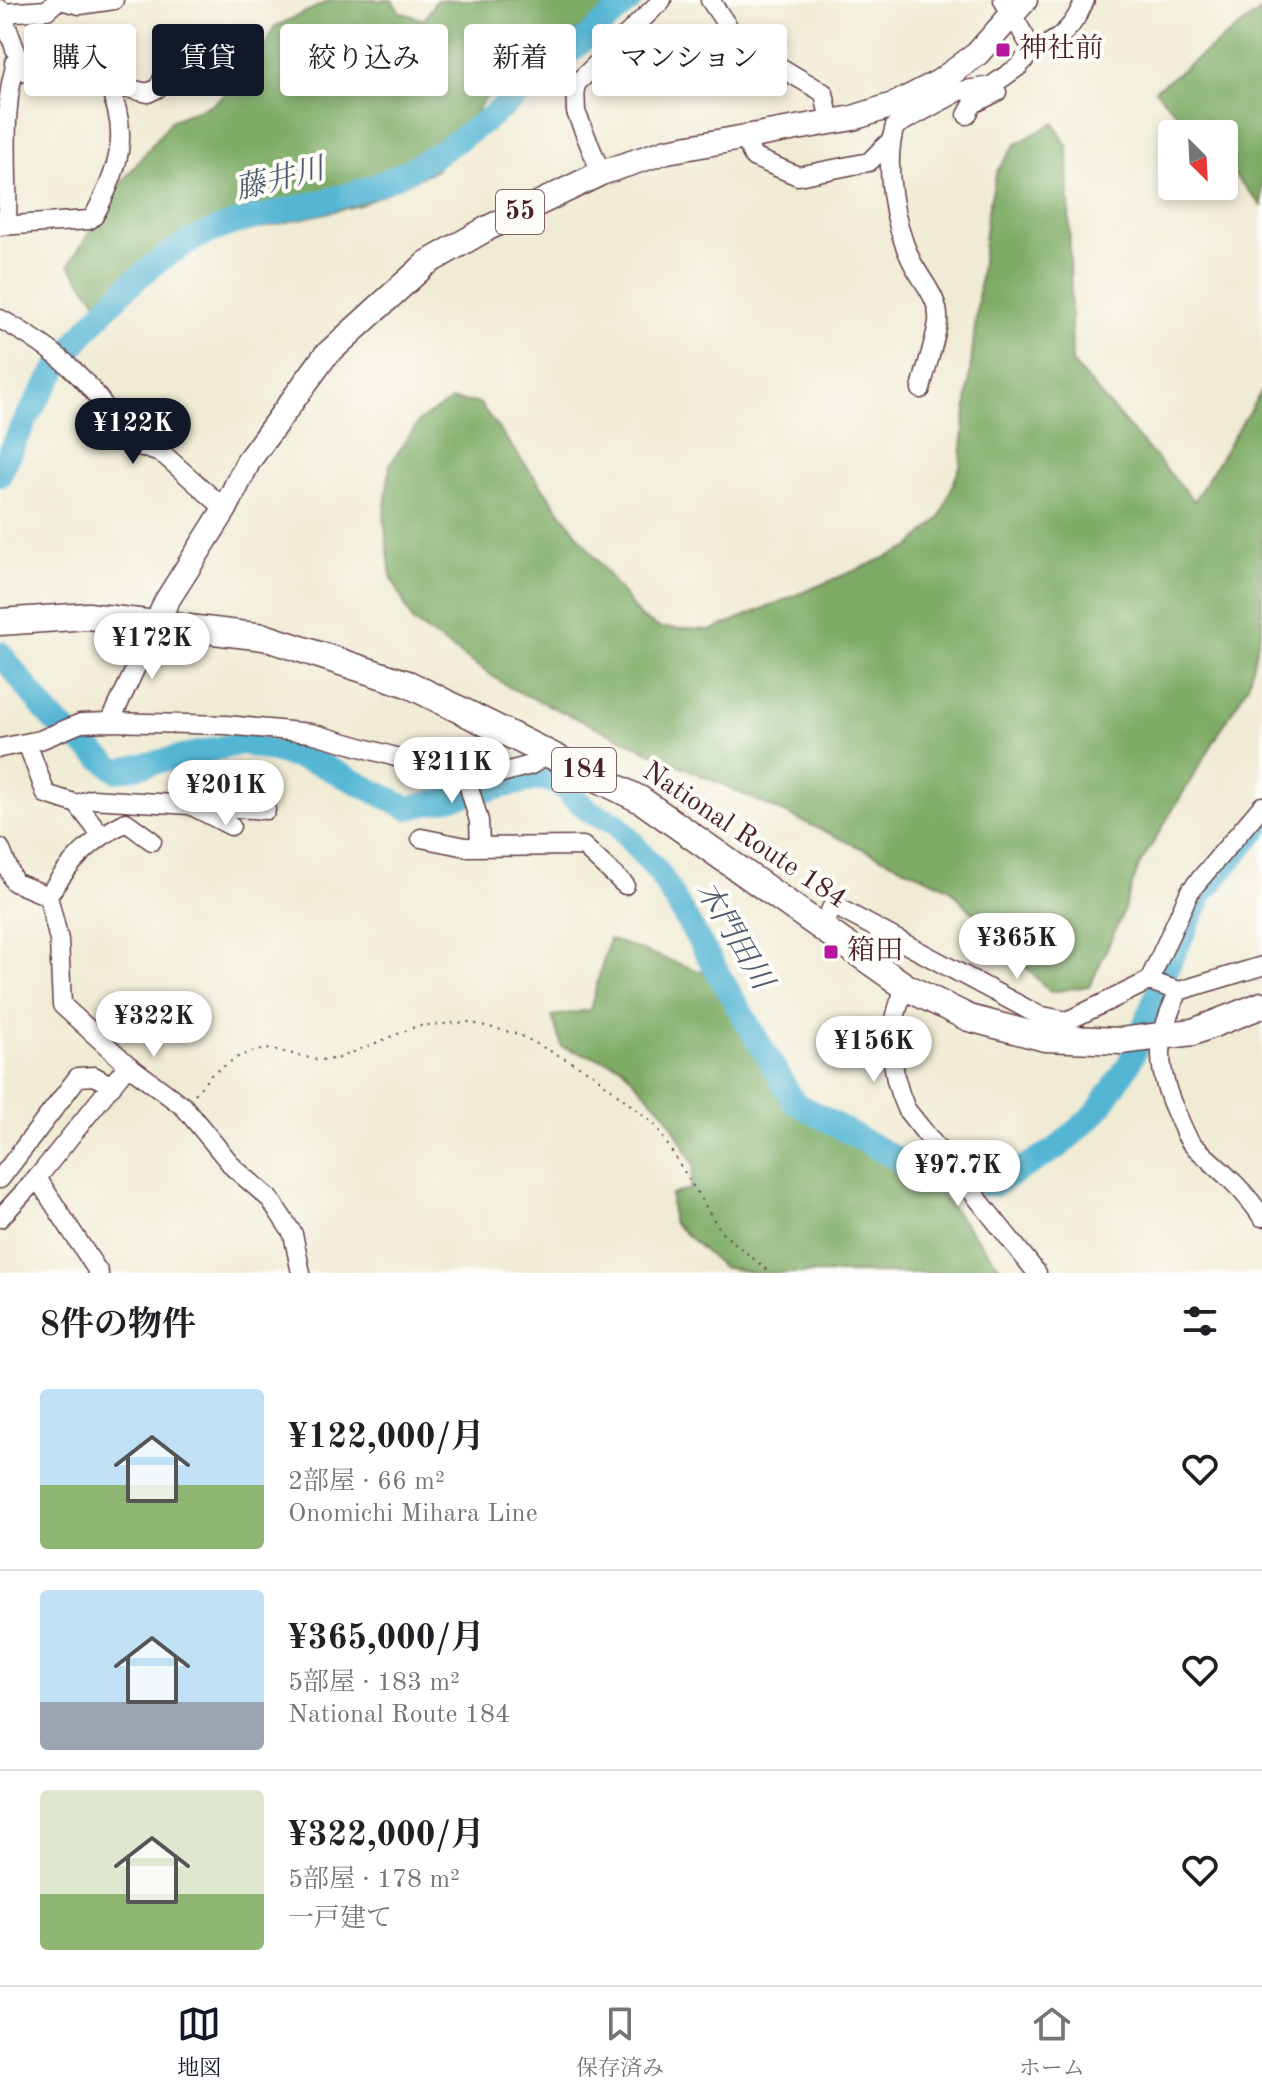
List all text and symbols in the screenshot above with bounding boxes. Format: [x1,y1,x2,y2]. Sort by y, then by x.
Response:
chip: 購入 [24,24,136,96]
chip: 賃貸 [152,24,264,96]
chip: 絞り込み [280,24,448,96]
chip: 新着 [464,24,576,96]
chip: マンション [592,24,787,96]
place label: 神社前 [1019,33,1103,64]
marker: 神社前 [994,41,1012,59]
north arrow [1158,120,1238,200]
map controls [1158,120,1238,200]
water label: 藤井川 [232,151,330,205]
road number: 55 [496,190,544,234]
pin: ¥122K [77,398,189,466]
text: ¥122K [93,411,173,437]
pin: ¥172K [96,613,208,681]
text: ¥172K [112,626,192,652]
pin: ¥211K [396,737,508,805]
road number: 184 [552,748,616,792]
text: ¥211K [412,750,492,776]
street label: National Route 184 [637,758,851,914]
pin: ¥201K [170,760,282,828]
text: ¥201K [186,773,266,799]
water label: 木門田川 [689,875,781,998]
pin: ¥365K [961,913,1073,981]
text: ¥365K [977,926,1057,952]
place label: 箱田 [847,935,903,966]
marker: 箱田 [822,943,840,961]
pin: ¥322K [98,991,210,1059]
text: ¥322K [114,1004,194,1030]
pin: ¥156K [818,1016,930,1084]
text: ¥156K [834,1029,914,1055]
pin: ¥97.7K [893,1140,1023,1208]
text: ¥97.7K [914,1153,1002,1179]
icon: filters [1178,1299,1222,1343]
text: 8件の物件 [40,1309,196,1343]
icon: home [104,1421,200,1517]
text: ¥122,000/月 [288,1421,485,1455]
icon: heart [1178,1447,1222,1491]
text: 2部屋 · 66 m² [288,1469,445,1495]
text: Onomichi Mihara Line [288,1501,538,1527]
icon: home [104,1622,200,1718]
text: ¥365,000/月 [288,1622,485,1656]
icon: heart [1178,1648,1222,1692]
text: 5部屋 · 183 m² [288,1670,460,1696]
text: National Route 184 [288,1702,510,1728]
text: ¥322,000/月 [288,1819,485,1853]
icon: home [104,1822,200,1918]
icon: heart [1178,1848,1222,1892]
text: 5部屋 · 178 m² [288,1867,460,1893]
text: 一戸建て [288,1906,392,1932]
tab: 地図 [177,2002,221,2083]
tab: 保存済み [576,2002,664,2083]
tab: ホーム [1019,2002,1085,2083]

